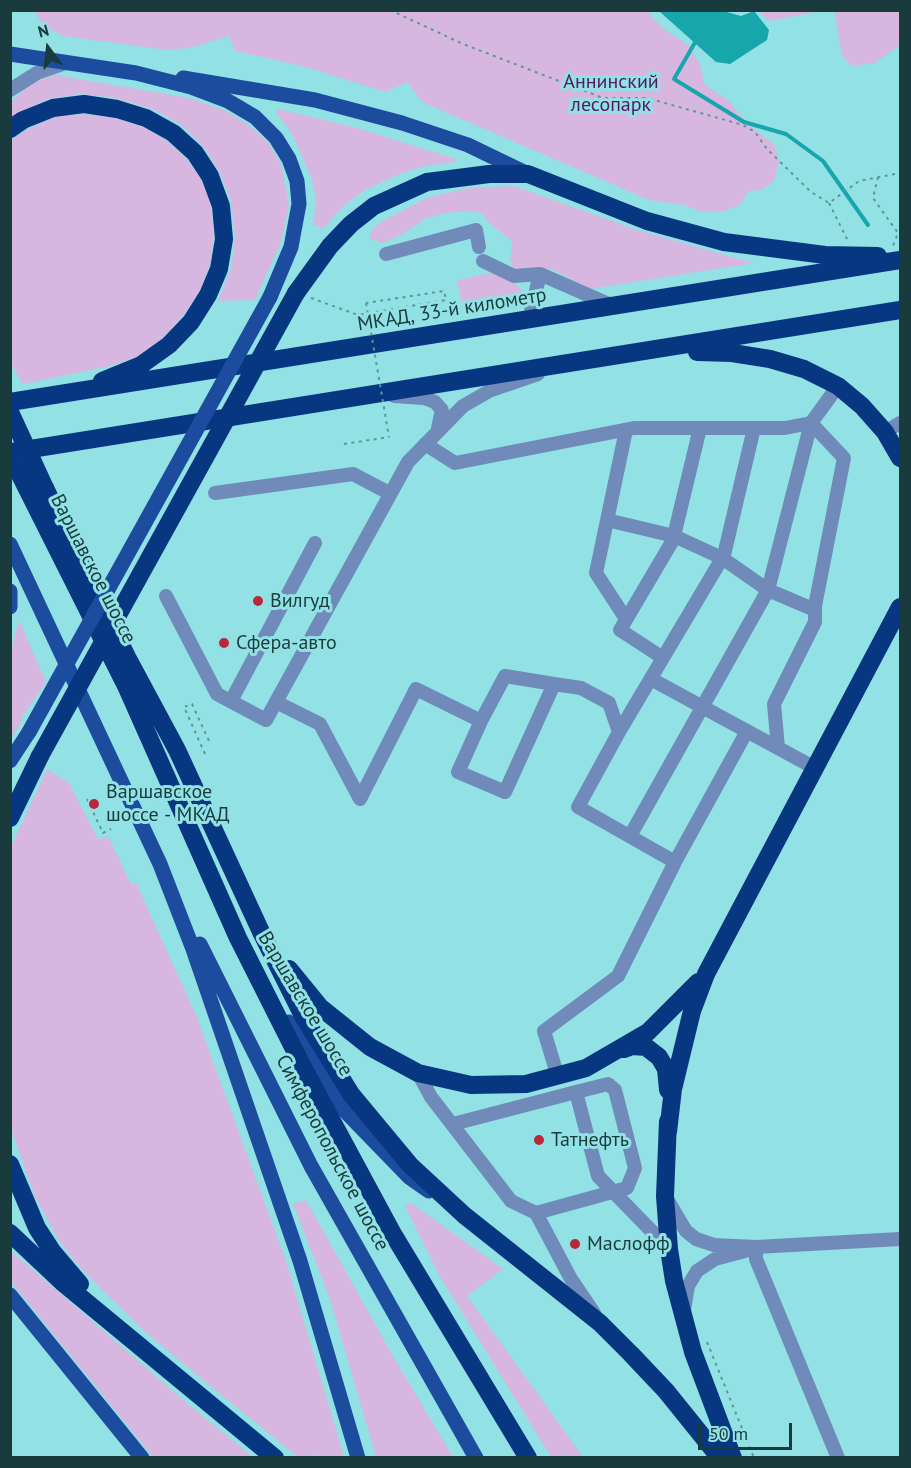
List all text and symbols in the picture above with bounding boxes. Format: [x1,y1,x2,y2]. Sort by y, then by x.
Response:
north arrow [18,18,78,78]
text: N [36,20,51,42]
park label: Аннинский лесопарк [563,70,659,117]
street label: МКАД, 33-й километр [356,283,548,337]
street label: Варшавское шоссе [45,490,141,648]
place label: Вилгуд [270,589,330,613]
marker: Вилгуд [251,594,265,608]
place label: Сфера-авто [236,631,337,655]
marker: Сфера-авто [217,636,231,650]
place label: Варшавское шоссе - МКАД [106,780,230,827]
marker: Варшавское шоссе - МКАД [87,797,101,811]
street label: Варшавское шоссе [252,927,358,1081]
street label: Симферопольское шоссе [270,1051,394,1255]
place label: Татнефть [551,1128,629,1152]
marker: Татнефть [532,1133,546,1147]
place label: Маслофф [587,1232,670,1256]
marker: Маслофф [568,1237,582,1251]
scale bar [701,1411,796,1449]
text: 50 m [709,1422,748,1445]

